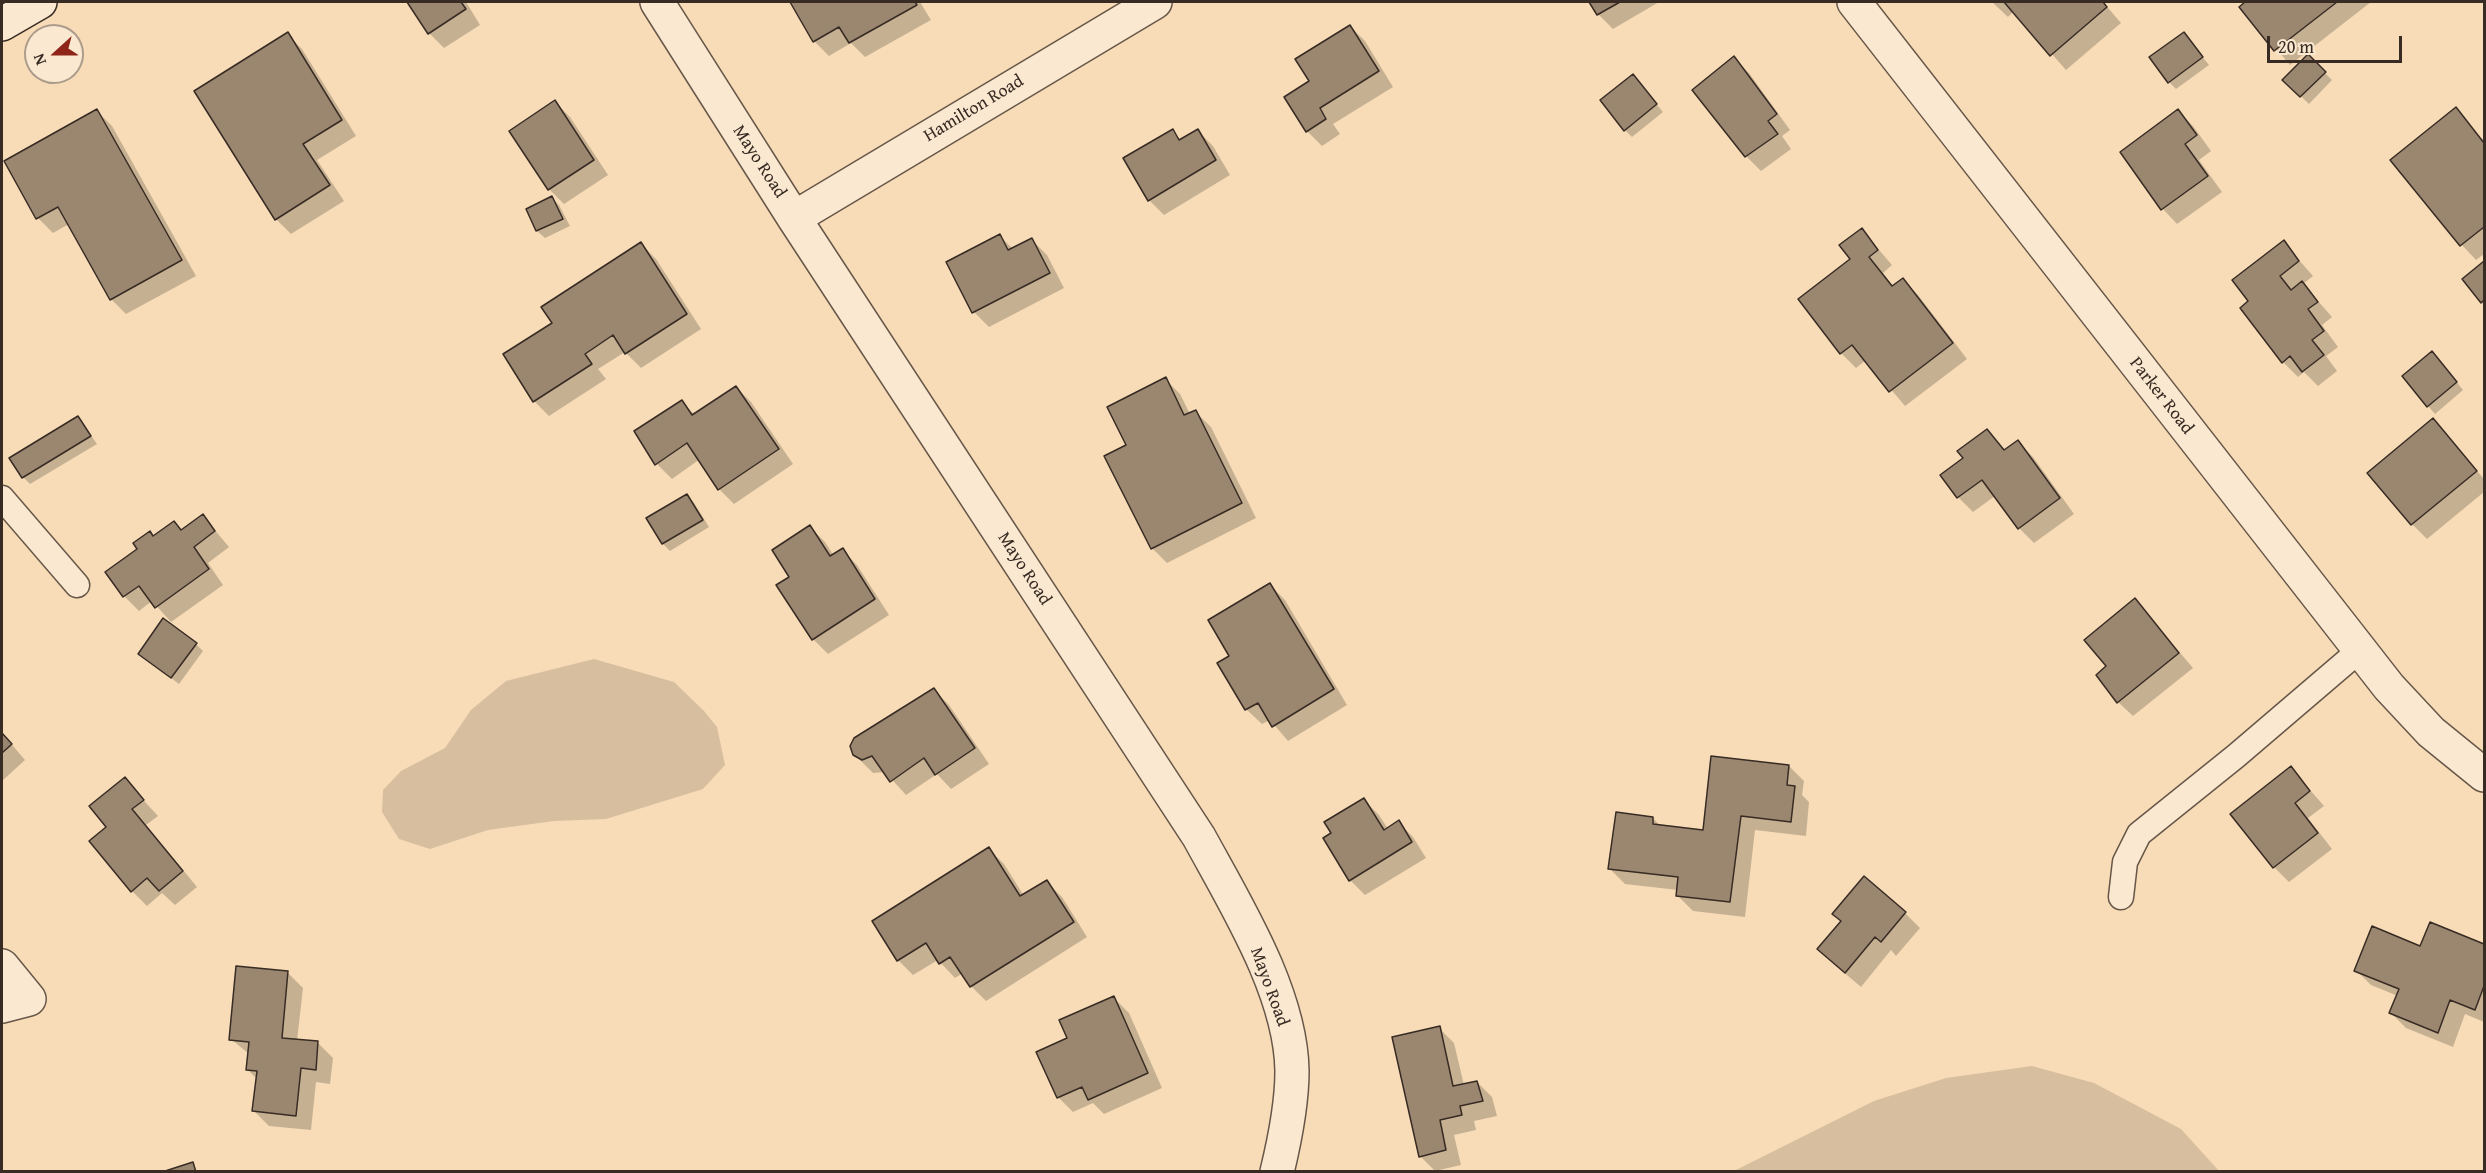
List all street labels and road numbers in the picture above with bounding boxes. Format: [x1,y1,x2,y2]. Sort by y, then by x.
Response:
street label: Hamilton Road [920,71,1028,147]
street label: Mayo Road [727,121,791,203]
street label: Parker Road [2124,353,2198,439]
street label: Mayo Road [992,528,1056,610]
street label: Mayo Road [1245,944,1293,1030]

